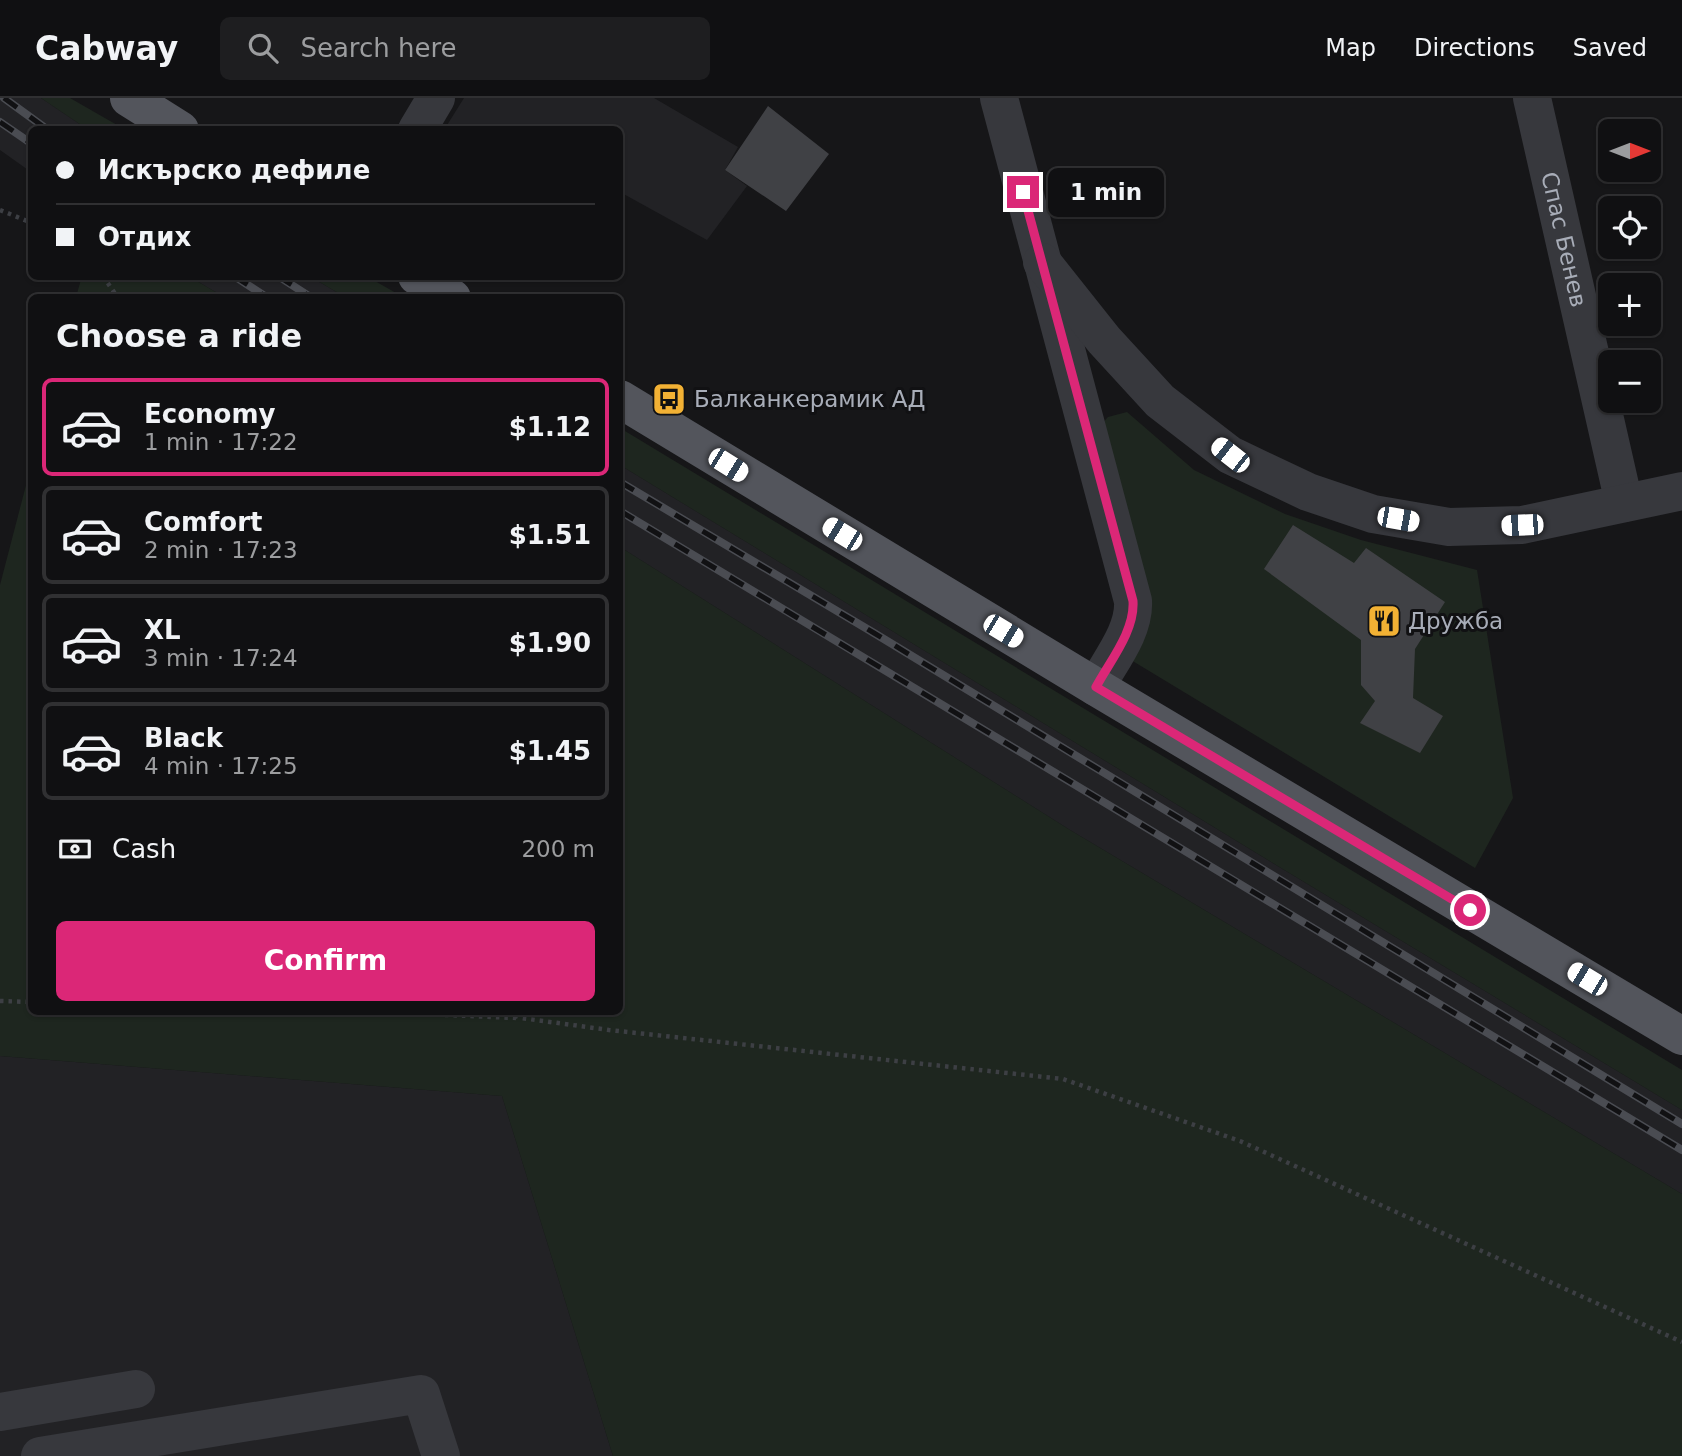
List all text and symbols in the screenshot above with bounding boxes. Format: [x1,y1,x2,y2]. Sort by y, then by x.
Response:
search box [220,17,710,80]
text: Cabway [35,29,178,68]
icon: search [244,29,282,67]
text: Search here [300,33,457,63]
text: Map [1325,34,1376,62]
text: Directions [1414,34,1535,62]
text: Saved [1573,34,1647,62]
north arrow [1598,119,1661,182]
map controls [1598,119,1661,413]
text: Искърско дефиле [98,155,370,185]
callout: 1 min [1048,168,1163,217]
street label: Спас Бенев [1536,169,1592,310]
route end [1007,176,1039,208]
text: 1 min [1070,179,1142,205]
button: locate [1598,196,1661,259]
text: Отдих [98,222,191,252]
button: + [1598,273,1661,336]
text: Choose a ride [56,317,302,355]
button: − [1598,350,1661,413]
bus stop icon: Балканкерамик АД [650,380,688,418]
place label: Балканкерамик АД [694,386,926,412]
icon: car [60,396,123,459]
text: Economy [144,399,275,429]
text: $1.12 [509,412,591,442]
text: 1 min · 17:22 [144,429,298,455]
car [1207,434,1254,476]
car [705,445,752,485]
icon: car [60,504,123,567]
car [1376,505,1421,533]
text: Comfort [144,507,262,537]
car [819,514,866,554]
car [1501,514,1544,536]
text: $1.51 [509,520,591,550]
text: 2 min · 17:23 [144,537,298,563]
restaurant icon: Дружба [1365,602,1403,640]
place label: Дружба [1408,608,1503,634]
car [980,611,1027,651]
icon: car [60,612,123,675]
text: XL [144,615,181,645]
text: $1.90 [509,628,591,658]
text: 3 min · 17:24 [144,645,298,671]
icon: car [60,720,123,783]
text: Black [144,723,223,753]
text: $1.45 [509,736,591,766]
text: 4 min · 17:25 [144,753,298,779]
icon: cash [56,830,94,868]
text: Cash [112,834,176,864]
text: 200 m [521,836,595,862]
route start [1454,894,1486,926]
button: Confirm [56,921,595,1001]
car [1564,959,1611,999]

